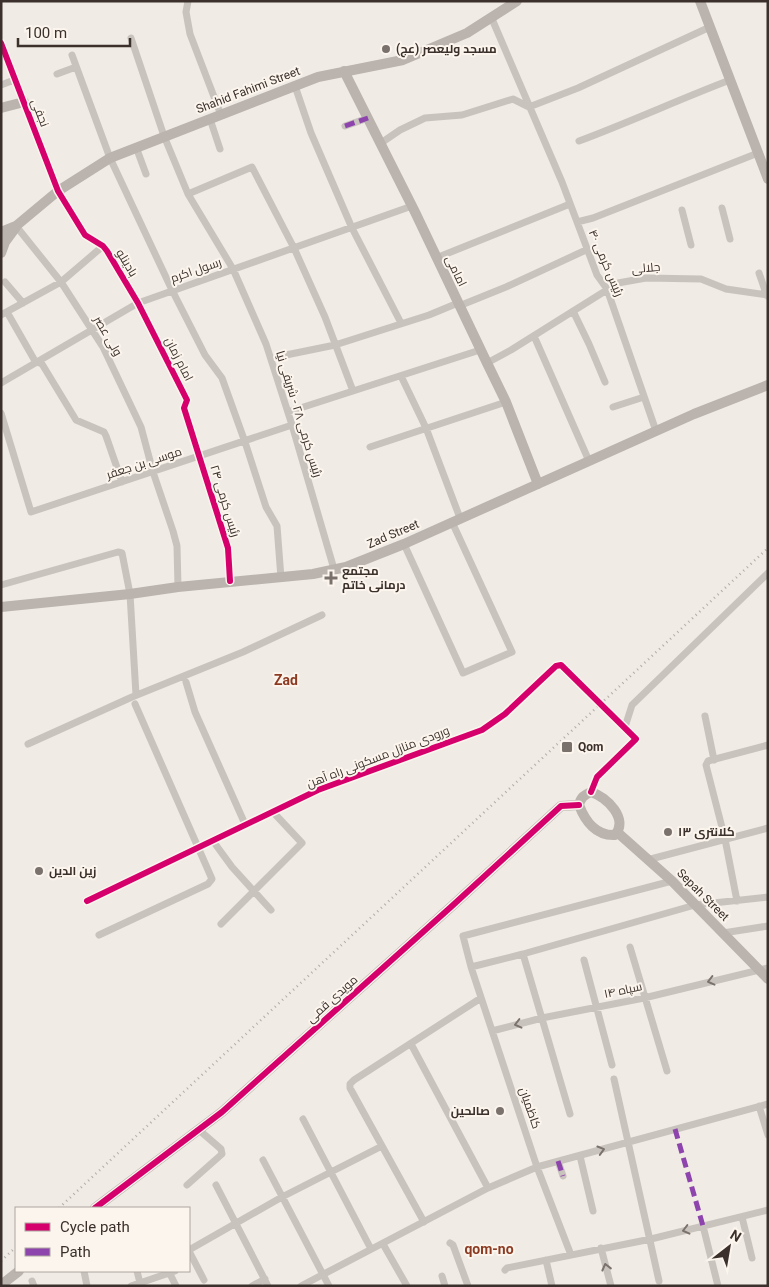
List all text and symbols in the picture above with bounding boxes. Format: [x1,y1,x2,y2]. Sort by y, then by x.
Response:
scale bar [18,15,130,47]
text: 100 m [25,24,67,42]
place label: مسجد ولیعصر (عج) [396,42,497,58]
marker: مسجد ولیعصر (عج) [380,43,392,55]
street label: Shahid Fahimi Street [194,64,302,116]
street label: نجفی [28,97,52,129]
street label: رئیس کرمی ۴۰ [586,228,626,298]
street label: بادینلو [113,247,141,279]
street label: امامی [443,253,469,289]
street label: رسول اکرم [169,255,224,286]
street label: جلالی [631,260,661,276]
street label: ولی عصر [90,313,125,359]
street label: امام زمان [161,335,196,384]
street label: رئیس کرمی ۲۸ - شریفی نیا [273,349,325,479]
street label: موسی بن جعفر [104,444,183,482]
street label: رئیس کرمی ۲۴ [207,463,243,539]
street label: Zad Street [365,517,421,551]
place label: مجتمع درمانی خاتم [342,564,406,593]
marker: مجتمع درمانی خاتم [324,571,338,585]
district label: Zad [274,672,298,688]
street label: ورودی منازل مسکونی راه آهن [305,723,451,791]
marker: Qom [560,740,574,754]
place label: Qom [578,740,603,754]
place label: کلانتری ۱۳ [678,825,735,840]
marker: کلانتری ۱۳ [662,826,674,838]
place label: زین الدین [49,864,97,879]
marker: زین الدین [33,865,45,877]
street label: Sepah Street [674,866,732,924]
street label: مویدی قمی [304,972,360,1026]
one-way arrow [707,975,716,986]
street label: سپاه ۱۴ [603,979,644,1002]
one-way arrow [515,1019,523,1029]
street label: کاظمیان [516,1085,544,1131]
place label: صالحین [451,1104,490,1119]
marker: صالحین [494,1105,506,1117]
one-way arrow [597,1146,605,1156]
legend [15,1207,190,1272]
text: Cycle path [60,1218,130,1236]
north arrow [704,1222,754,1272]
one-way arrow [682,1224,691,1235]
text: N [727,1226,744,1245]
district label: qom-no [464,1241,514,1257]
text: Path [60,1243,91,1261]
one-way arrow [601,1262,612,1271]

